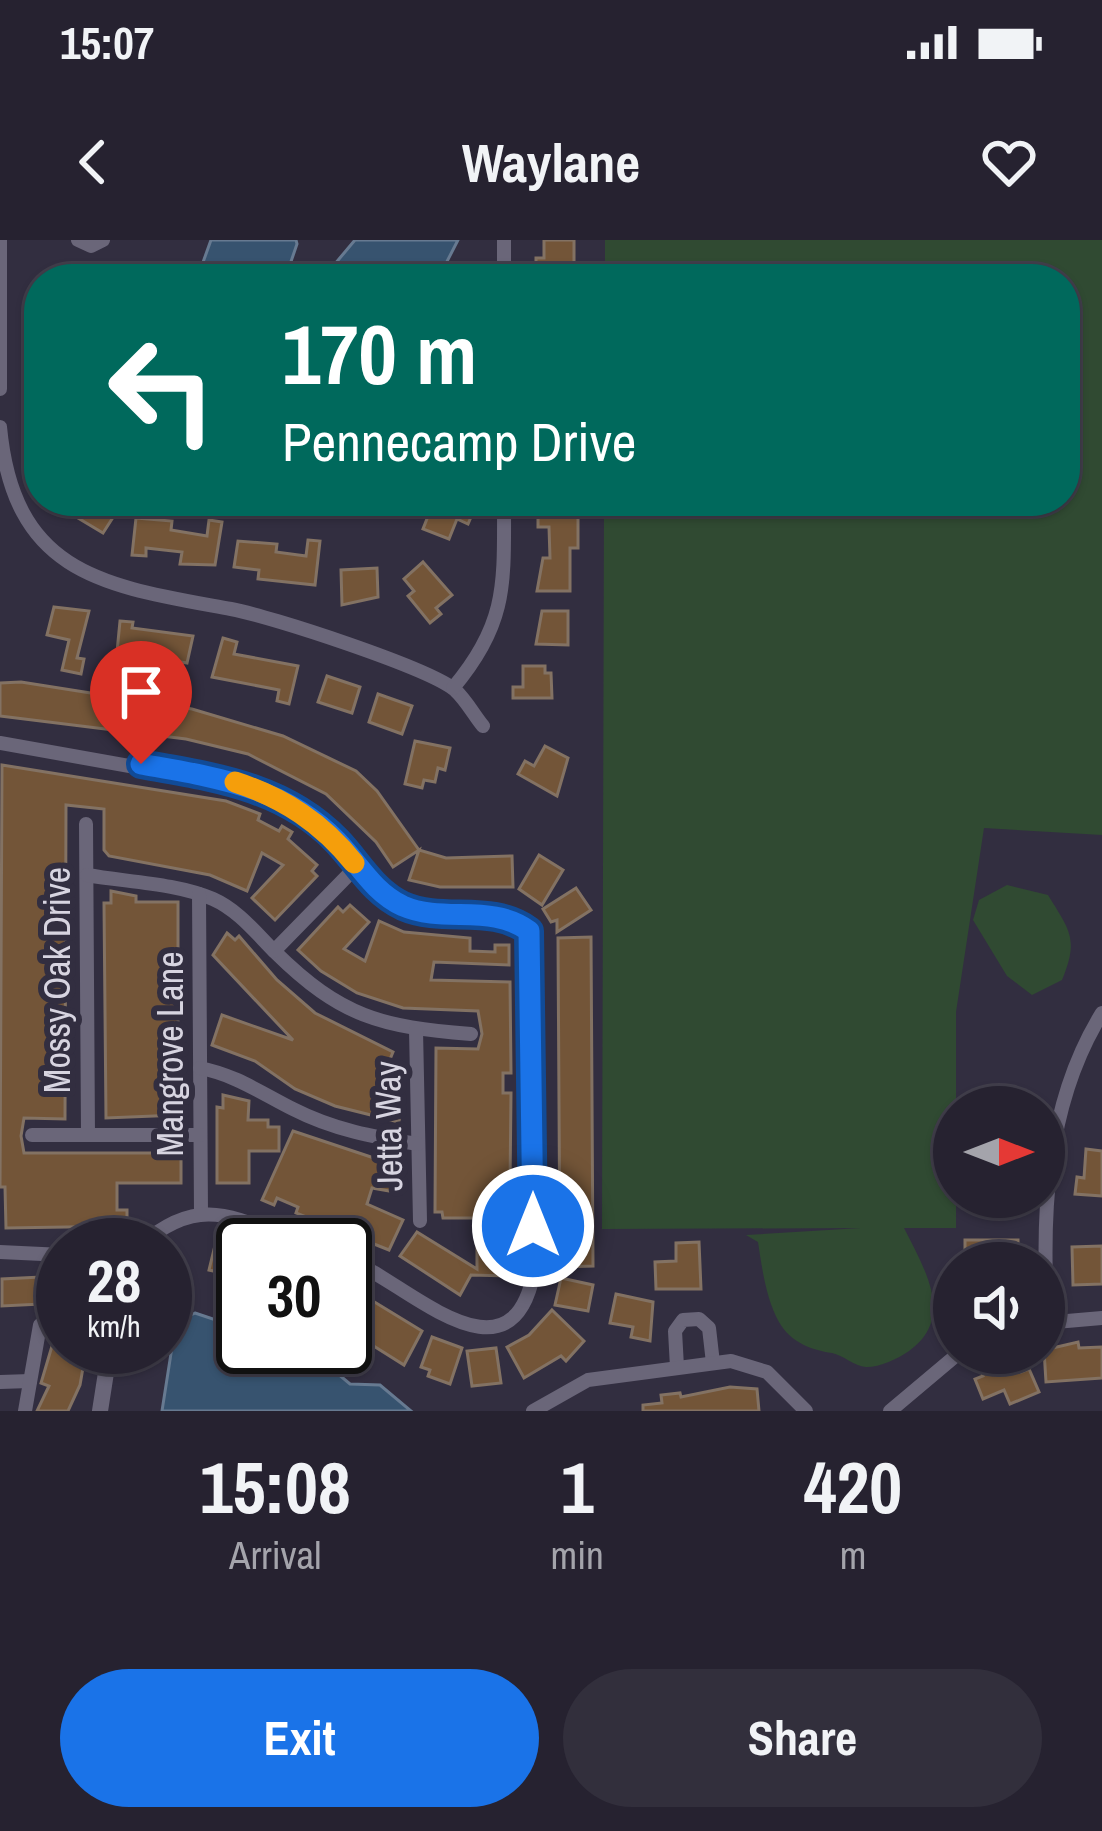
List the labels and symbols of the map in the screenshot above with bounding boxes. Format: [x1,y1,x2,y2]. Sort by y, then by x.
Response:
pin [90,641,192,764]
street label: Mossy Oak Drive [33,867,81,1093]
street label: Mangrove Lane [146,951,194,1157]
street label: Jetta Way [363,1060,413,1192]
north arrow [933,1086,1065,1218]
position arrow [470,1163,596,1289]
speed limit sign: 30 [216,1218,372,1374]

